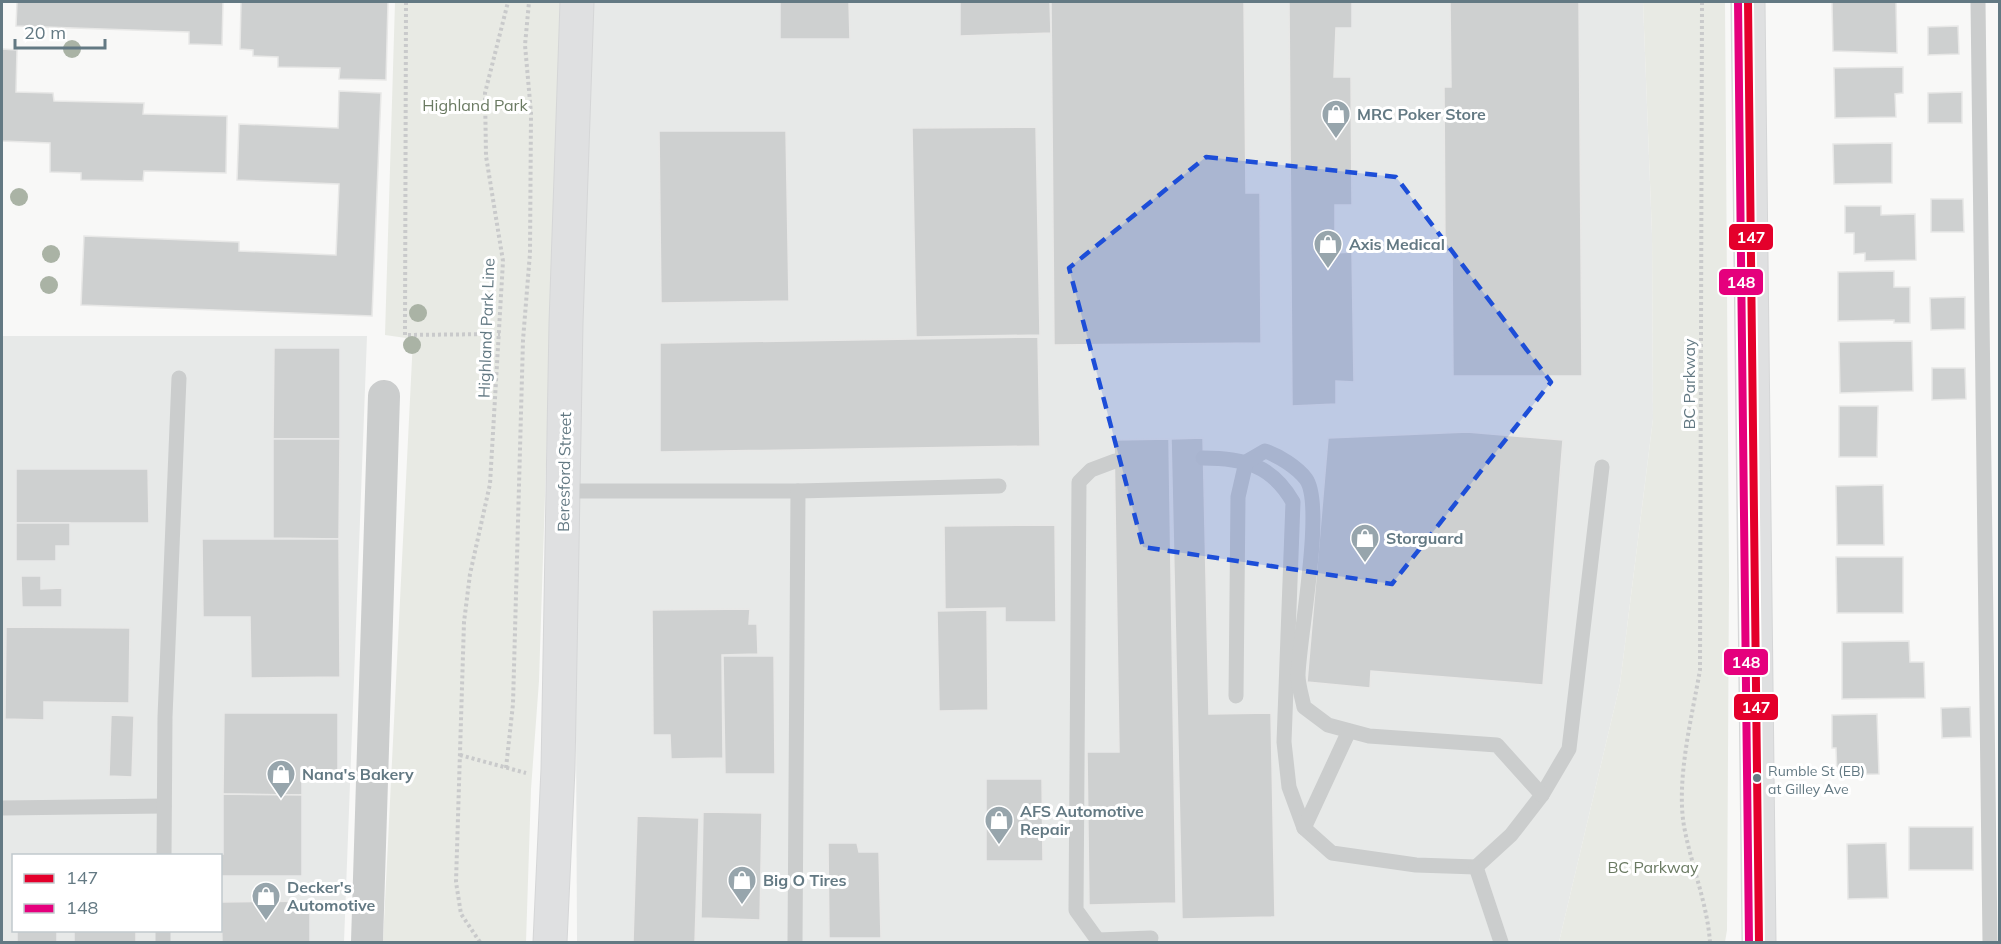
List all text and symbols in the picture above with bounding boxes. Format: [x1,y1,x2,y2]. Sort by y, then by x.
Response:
scale bar [15,12,105,50]
text: 20 m [24,21,66,44]
park label: Highland Park [422,95,528,115]
shop icon: MRC Poker Store [1320,98,1352,140]
place label: MRC Poker Store [1357,104,1486,124]
line badge: 147 [1728,223,1774,251]
text: 147 [1737,227,1765,247]
shop icon: Axis Medical [1312,228,1344,270]
place label: Axis Medical [1349,234,1445,254]
street label: Highland Park Line [474,258,498,398]
line badge: 148 [1718,268,1764,296]
text: 148 [1727,272,1756,292]
street label: BC Parkway [1679,338,1699,430]
street label: Beresford Street [553,411,575,532]
shop icon: Storguard [1349,522,1381,564]
place label: Storguard [1386,528,1463,548]
line badge: 148 [1723,648,1769,676]
text: 148 [1732,652,1761,672]
line badge: 147 [1733,693,1779,721]
text: 147 [1742,697,1770,717]
shop icon: Nana's Bakery [265,758,297,800]
place label: Rumble St (EB) at Gilley Ave [1768,762,1865,798]
place label: Nana's Bakery [302,764,414,784]
marker: Rumble St (EB) at Gilley Ave [1751,772,1763,784]
place label: AFS Automotive Repair [1020,801,1144,839]
shop icon: AFS Automotive Repair [983,804,1015,846]
legend [12,854,222,932]
park label: BC Parkway [1607,857,1699,877]
shop icon: Big O Tires [726,864,758,906]
text: 147 [66,866,98,889]
place label: Big O Tires [763,870,847,890]
place label: Decker's Automotive [287,877,376,915]
shop icon: Decker's Automotive [250,880,282,922]
text: 148 [66,896,98,919]

